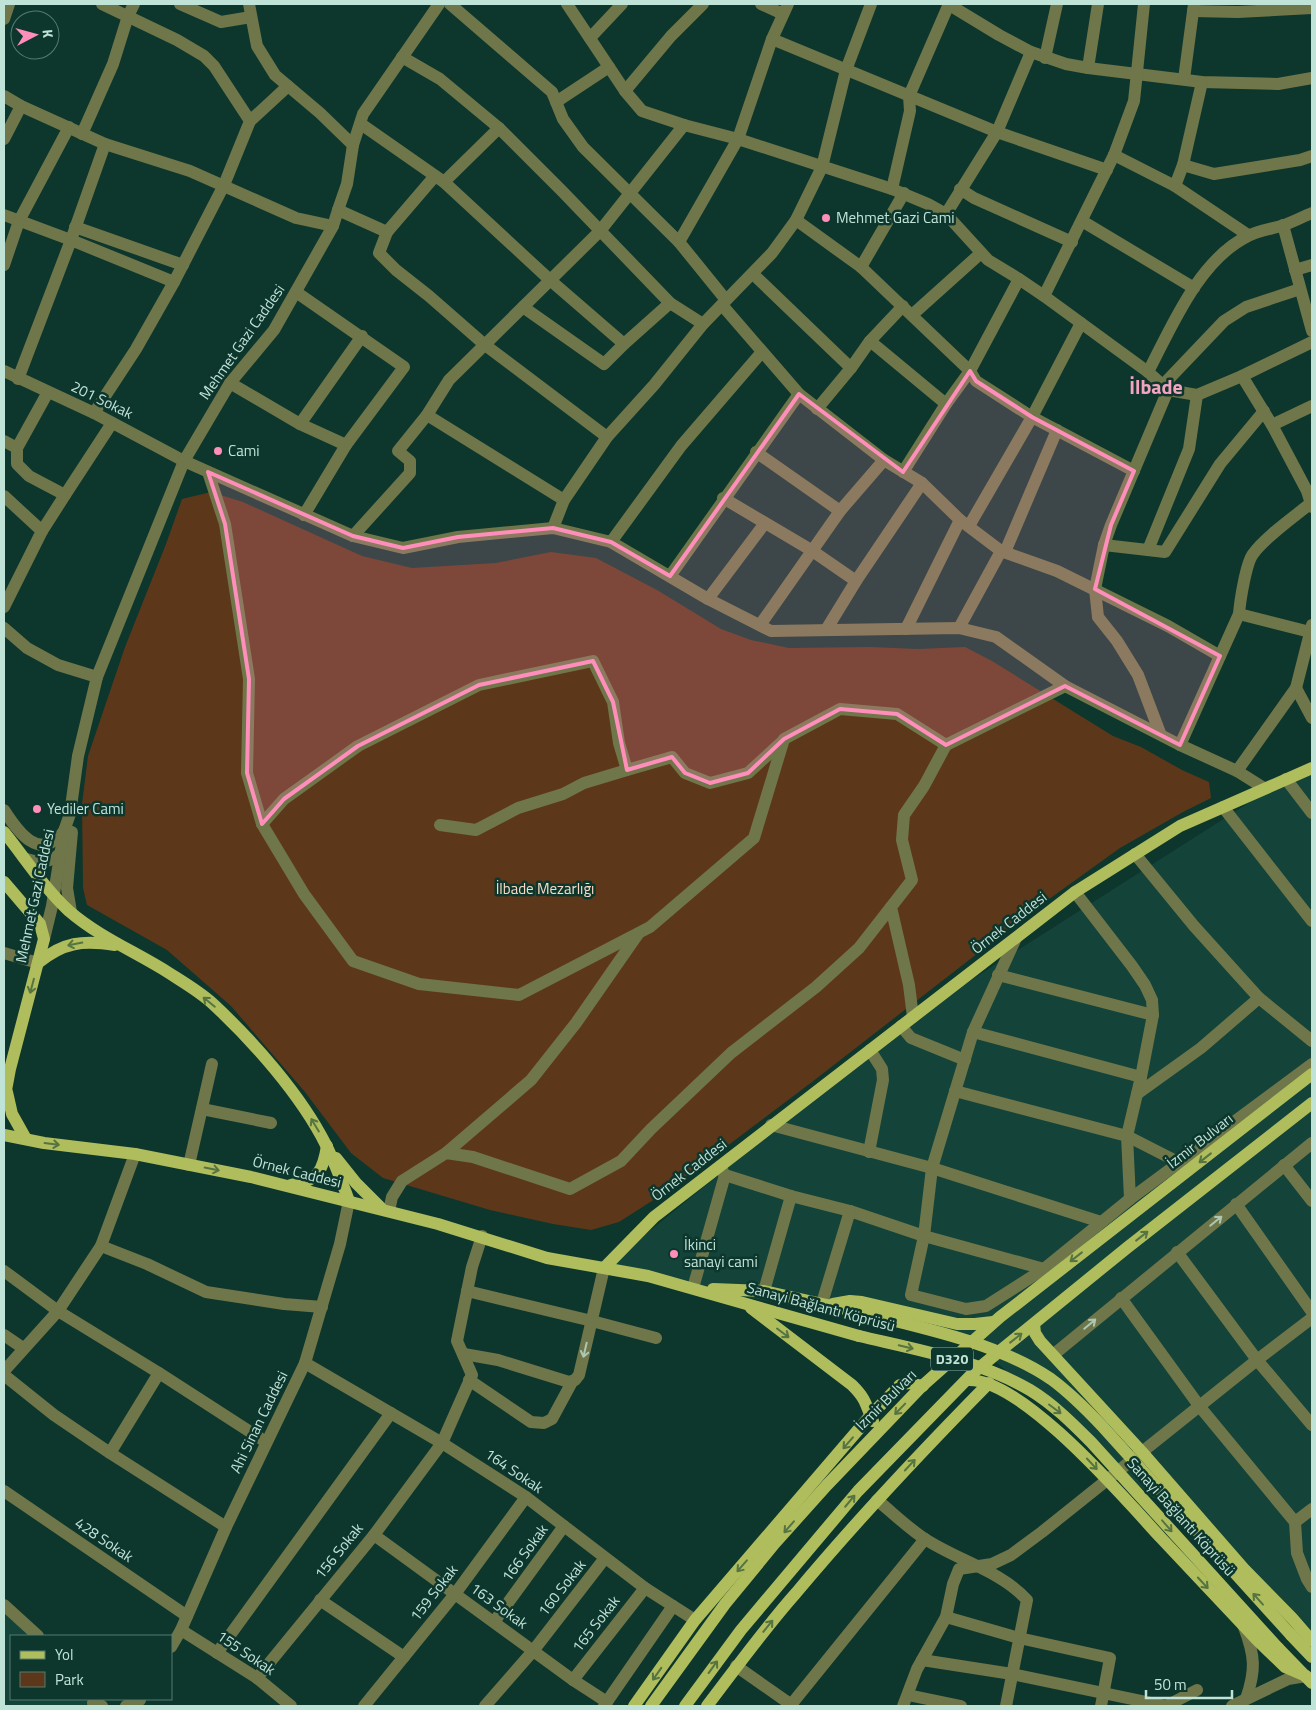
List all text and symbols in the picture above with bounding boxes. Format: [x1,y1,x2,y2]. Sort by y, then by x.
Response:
north arrow [10,10,60,60]
text: K [38,28,59,40]
place label: Mehmet Gazi Cami [836,206,954,229]
marker: Mehmet Gazi Cami [820,212,832,224]
street label: Mehmet Gazi Caddesi [193,279,290,404]
district label: İlbade [1129,371,1183,402]
street label: 201 Sokak [67,375,137,424]
place label: Cami [228,439,260,462]
marker: Cami [212,445,224,457]
place label: Yediler Cami [47,797,124,820]
marker: Yediler Cami [31,803,43,815]
street label: Mehmet Gazi Caddesi [9,827,60,965]
park label: İlbade Mezarlığı [496,877,594,900]
street label: Örnek Caddesi [966,886,1051,960]
one-way arrow [68,940,84,949]
one-way arrow [27,978,37,994]
one-way arrow [203,996,216,1007]
street label: İzmir Bulvarı [1162,1107,1238,1174]
one-way arrow [309,1119,319,1133]
street label: Örnek Caddesi [646,1133,731,1207]
one-way arrow [43,1139,59,1149]
street label: Örnek Caddesi [250,1149,344,1194]
one-way arrow [1198,1152,1211,1163]
one-way arrow [204,1165,220,1174]
one-way arrow [1209,1215,1222,1226]
one-way arrow [1135,1231,1149,1241]
place label: İkinci sanayi cami [684,1233,758,1273]
marker: İkinci sanayi cami [668,1248,680,1260]
one-way arrow [1070,1252,1083,1263]
street label: Sanayi Bağlantı Köprüsü [744,1276,898,1337]
one-way arrow [1084,1318,1097,1330]
one-way arrow [777,1327,790,1338]
one-way arrow [1009,1333,1022,1344]
one-way arrow [580,1341,589,1357]
one-way arrow [898,1343,914,1352]
road number: D320 [931,1348,973,1370]
street label: İzmir Bulvarı [850,1364,922,1436]
street label: Ahi Sinan Caddesi [224,1367,293,1477]
one-way arrow [894,1402,906,1415]
one-way arrow [1048,1404,1062,1414]
one-way arrow [842,1436,853,1449]
street label: 164 Sokak [480,1442,548,1499]
street label: Sanayi Bağlantı Köprüsü [1122,1452,1241,1581]
one-way arrow [904,1458,916,1471]
one-way arrow [1086,1458,1098,1470]
one-way arrow [844,1495,855,1508]
street label: 428 Sokak [70,1511,138,1568]
street label: 156 Sokak [309,1518,368,1584]
street label: 166 Sokak [496,1519,553,1586]
one-way arrow [1161,1519,1172,1532]
one-way arrow [783,1521,795,1534]
street label: 160 Sokak [532,1554,591,1621]
street label: 159 Sokak [404,1559,463,1626]
one-way arrow [736,1559,747,1572]
street label: 163 Sokak [466,1577,533,1634]
one-way arrow [1197,1577,1209,1589]
street label: 165 Sokak [566,1590,625,1657]
one-way arrow [1252,1593,1264,1606]
one-way arrow [763,1620,774,1633]
street label: 155 Sokak [212,1624,280,1681]
legend [10,1635,172,1700]
text: Yol [55,1643,73,1666]
one-way arrow [708,1661,719,1674]
one-way arrow [651,1667,662,1681]
text: Park [55,1668,84,1691]
scale bar [1146,1668,1232,1700]
text: 50 m [1154,1673,1187,1696]

